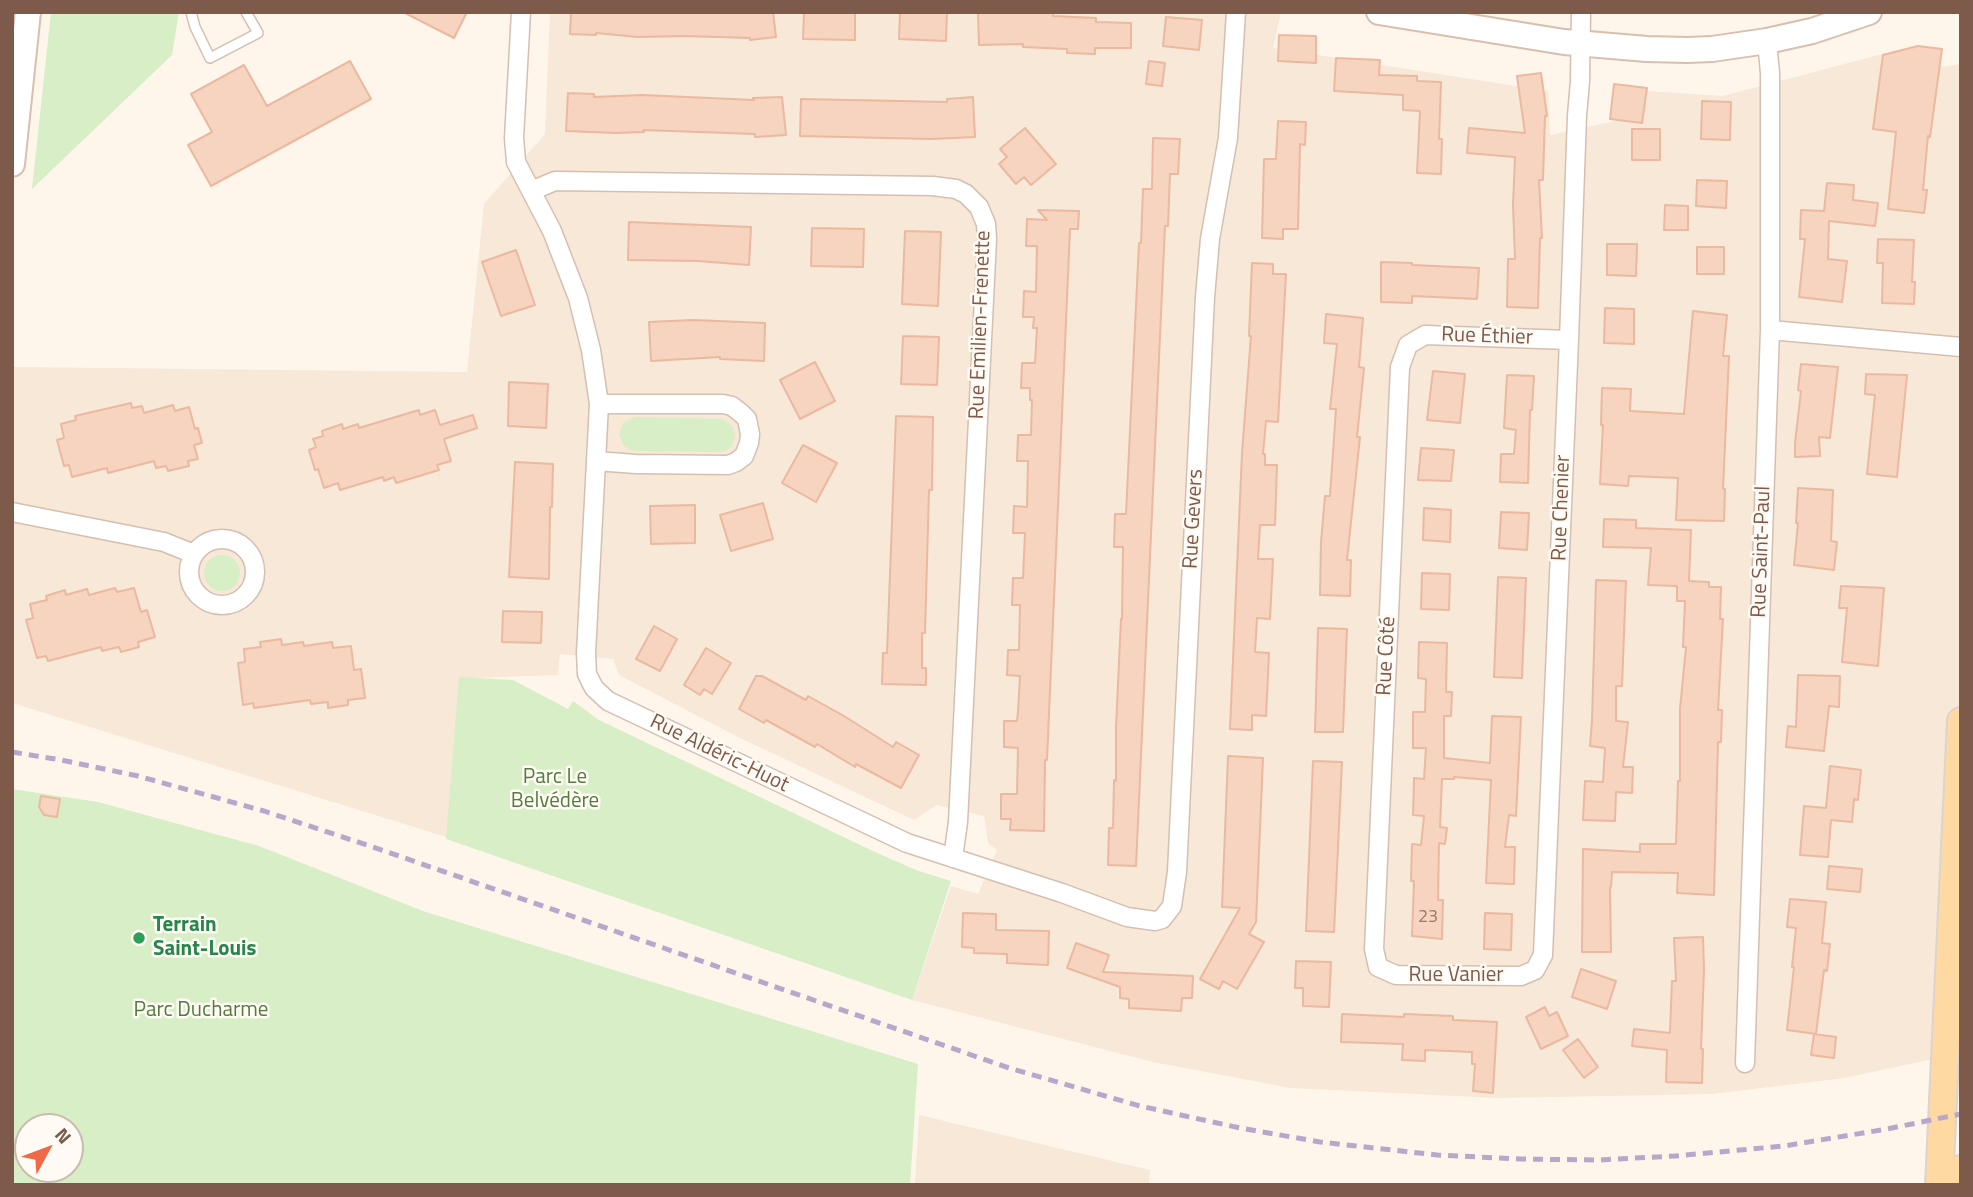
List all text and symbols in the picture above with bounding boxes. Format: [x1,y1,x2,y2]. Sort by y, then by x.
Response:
street label: Rue Emilien-Frenette [965,230,997,420]
street label: Rue Éthier [1441,323,1533,351]
street label: Rue Chenier [1548,454,1576,562]
street label: Rue Gevers [1179,468,1209,570]
street label: Rue Saint-Paul [1747,486,1777,618]
street label: Rue Côté [1372,616,1402,696]
street label: Rue Aldéric-Huot [645,709,793,799]
park label: Parc Le Belvédère [511,765,599,815]
house number: 23 [1418,907,1438,929]
place label: Terrain Saint-Louis [153,913,256,963]
marker: Terrain Saint-Louis [131,930,147,946]
street label: Rue Vanier [1408,963,1504,989]
park label: Parc Ducharme [134,998,268,1024]
north arrow [14,1113,84,1183]
text: N [48,1121,79,1150]

